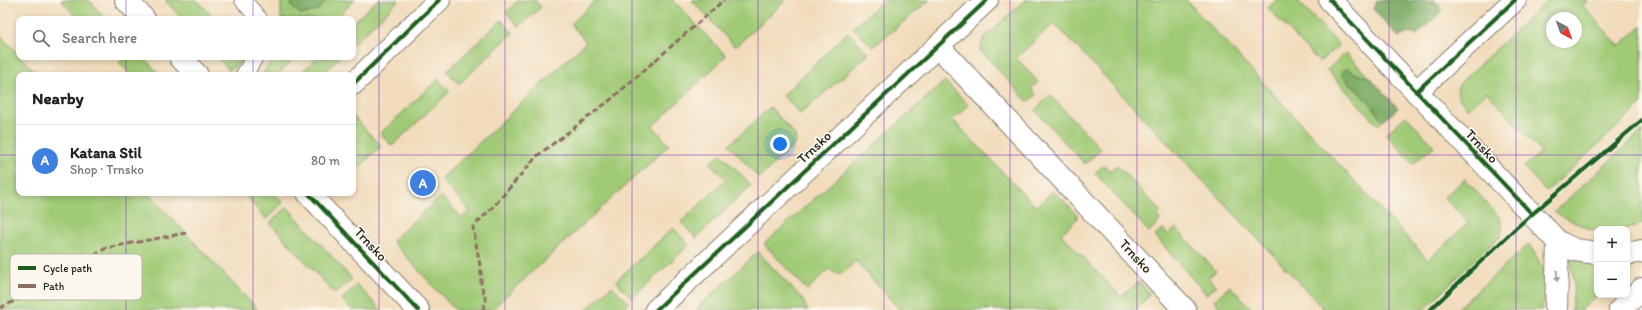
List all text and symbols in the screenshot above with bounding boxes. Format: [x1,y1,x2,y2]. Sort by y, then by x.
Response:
north arrow [1546,12,1582,48]
search box [16,16,356,60]
icon: search [30,27,52,49]
text: Search here [62,29,137,47]
text: Nearby [32,88,84,108]
street label: Trnsko [1462,126,1502,167]
street label: Trnsko [794,127,835,167]
your location [770,134,790,154]
text: Katana Stil [70,144,142,162]
text: A [41,153,49,168]
text: 80 m [311,153,340,168]
text: Shop · Trnsko [70,162,144,177]
pin: A [410,168,436,198]
street label: Trnsko [351,224,391,265]
map controls [1594,226,1630,298]
button: + [1594,226,1630,262]
street label: Trnsko [1116,236,1156,277]
legend [10,254,142,300]
text: Cycle path [43,262,92,275]
button: − [1594,262,1630,298]
one-way arrow [1554,270,1560,283]
text: Path [43,280,65,293]

